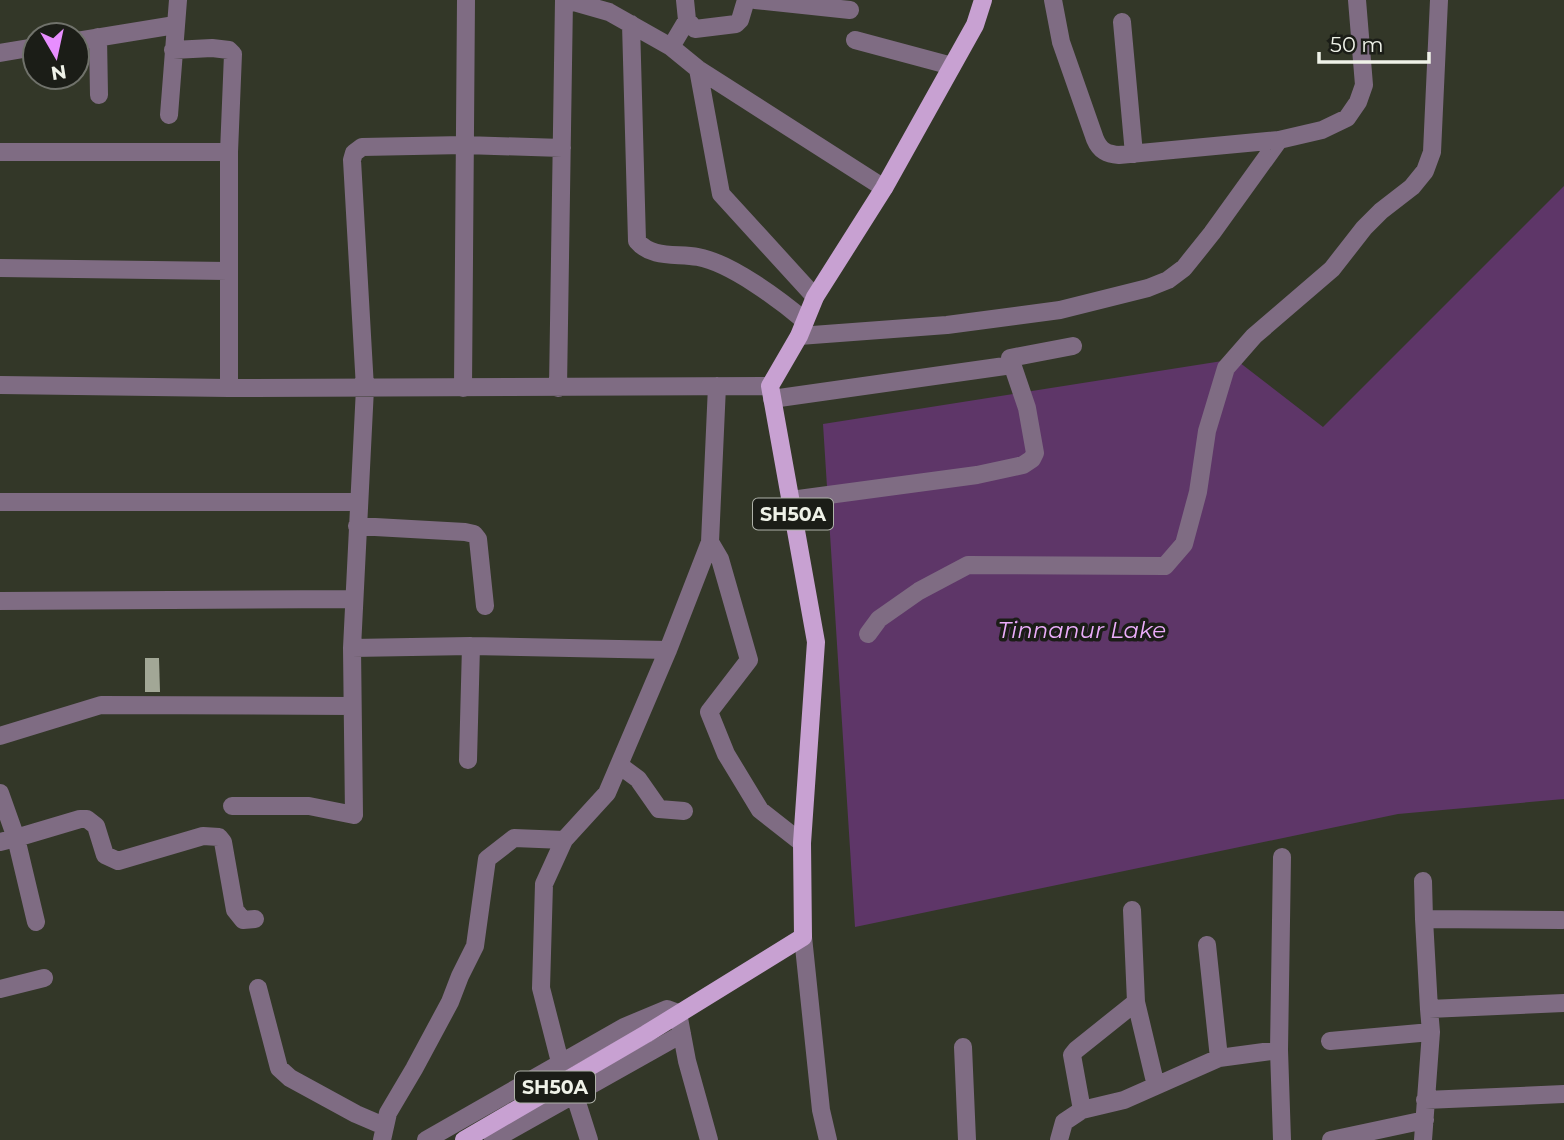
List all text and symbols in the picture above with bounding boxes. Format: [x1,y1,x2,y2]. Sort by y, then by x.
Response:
north arrow [21,21,91,91]
scale bar [1319,21,1429,65]
text: 50 m [1330,32,1384,57]
text: N [49,60,68,85]
road number: SH50A [753,499,833,530]
water label: Tinnanur Lake [998,616,1166,644]
road number: SH50A [515,1072,595,1102]

